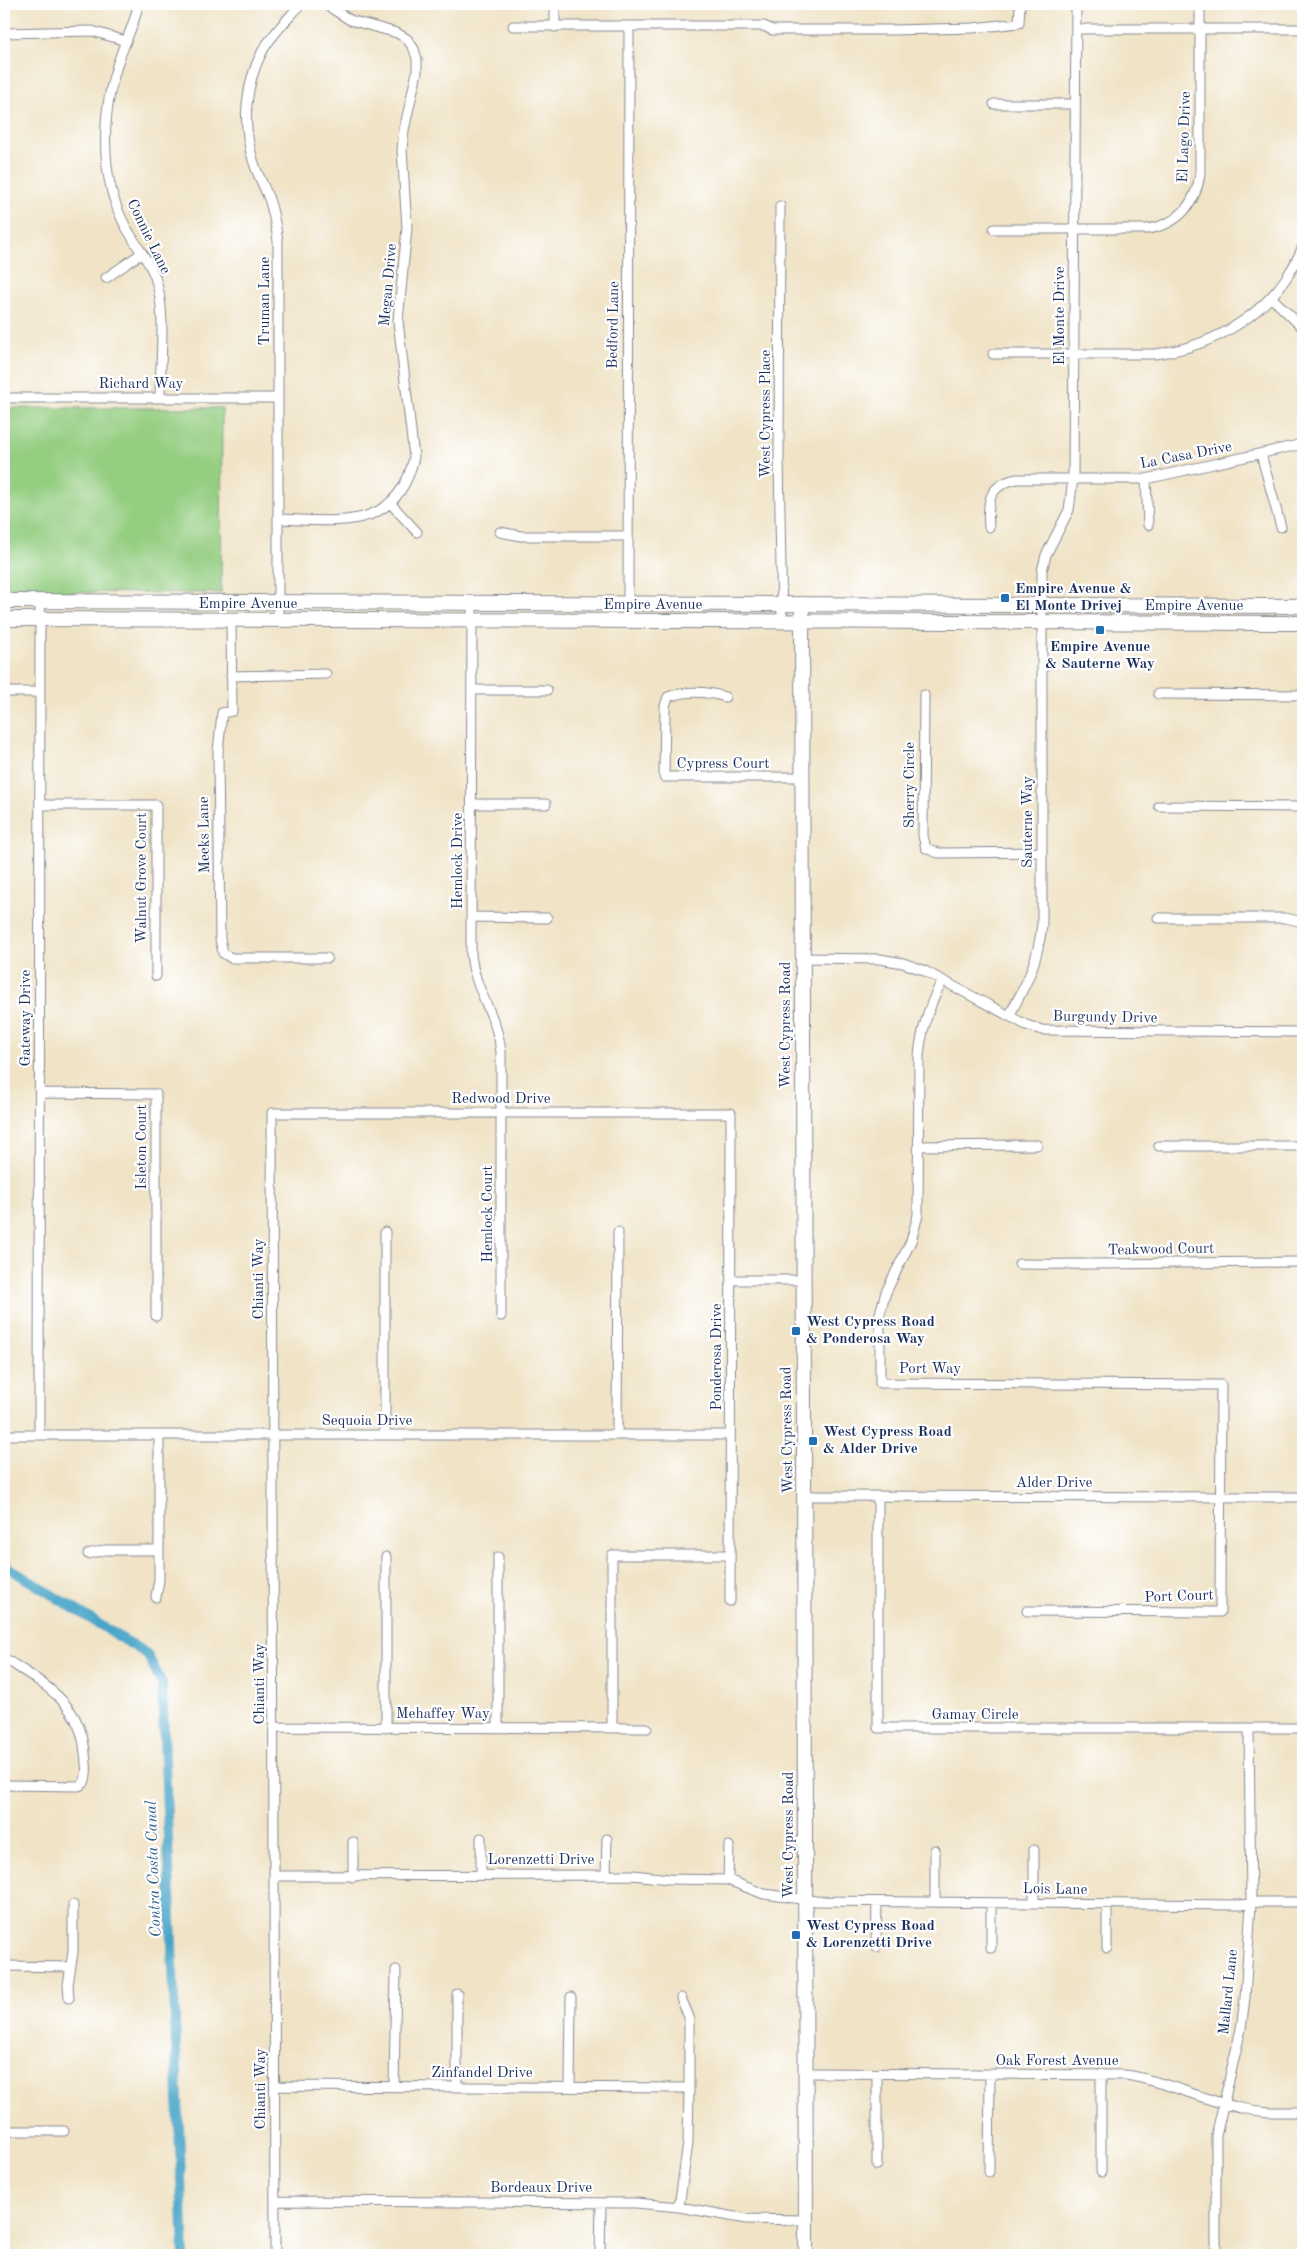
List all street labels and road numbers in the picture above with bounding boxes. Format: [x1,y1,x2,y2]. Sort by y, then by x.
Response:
street label: El Lago Drive [1176,91,1194,183]
street label: Connie Lane [123,197,173,277]
street label: Megan Drive [378,243,400,327]
street label: Truman Lane [258,256,273,345]
street label: El Monte Drive [1053,266,1068,366]
street label: Bedford Lane [606,281,622,369]
street label: West Cypress Place [759,350,774,478]
street label: Richard Way [98,377,184,392]
street label: La Casa Drive [1139,440,1233,472]
street label: Empire Avenue [199,597,298,612]
street label: Empire Avenue [604,598,703,613]
street label: Empire Avenue [1145,599,1244,614]
street label: Sherry Circle [903,742,918,828]
street label: Cypress Court [677,757,769,772]
street label: Sauterne Way [1021,776,1036,868]
street label: Meeks Lane [197,796,213,874]
street label: Walnut Grove Court [135,813,150,943]
street label: Hemlock Drive [451,813,466,909]
street label: West Cypress Road [779,961,794,1088]
street label: Gateway Drive [19,969,34,1066]
street label: Burgundy Drive [1053,1010,1158,1026]
street label: Redwood Drive [451,1092,551,1107]
street label: Isleton Court [135,1104,150,1190]
street label: Hemlock Court [481,1165,496,1263]
street label: Chianti Way [252,1238,267,1320]
street label: Teakwood Court [1108,1242,1214,1258]
street label: Ponderosa Drive [710,1303,725,1411]
street label: Port Way [899,1362,961,1377]
street label: West Cypress Road [779,1366,797,1494]
street label: Sequoia Drive [322,1414,413,1429]
street label: Alder Drive [1016,1476,1092,1491]
street label: Port Court [1144,1588,1214,1606]
street label: Chianti Way [253,1643,268,1725]
street label: Mehaffey Way [396,1707,490,1722]
street label: Gamay Circle [931,1708,1019,1723]
street label: West Cypress Road [782,1771,797,1898]
street label: Lorenzetti Drive [488,1853,595,1868]
street label: Lois Lane [1023,1882,1088,1898]
street label: Mallard Lane [1217,1948,1241,2036]
street label: Chianti Way [254,2048,269,2130]
street label: Oak Forest Avenue [995,2054,1119,2069]
street label: Zinfandel Drive [431,2066,533,2081]
street label: Bordeaux Drive [490,2181,592,2196]

